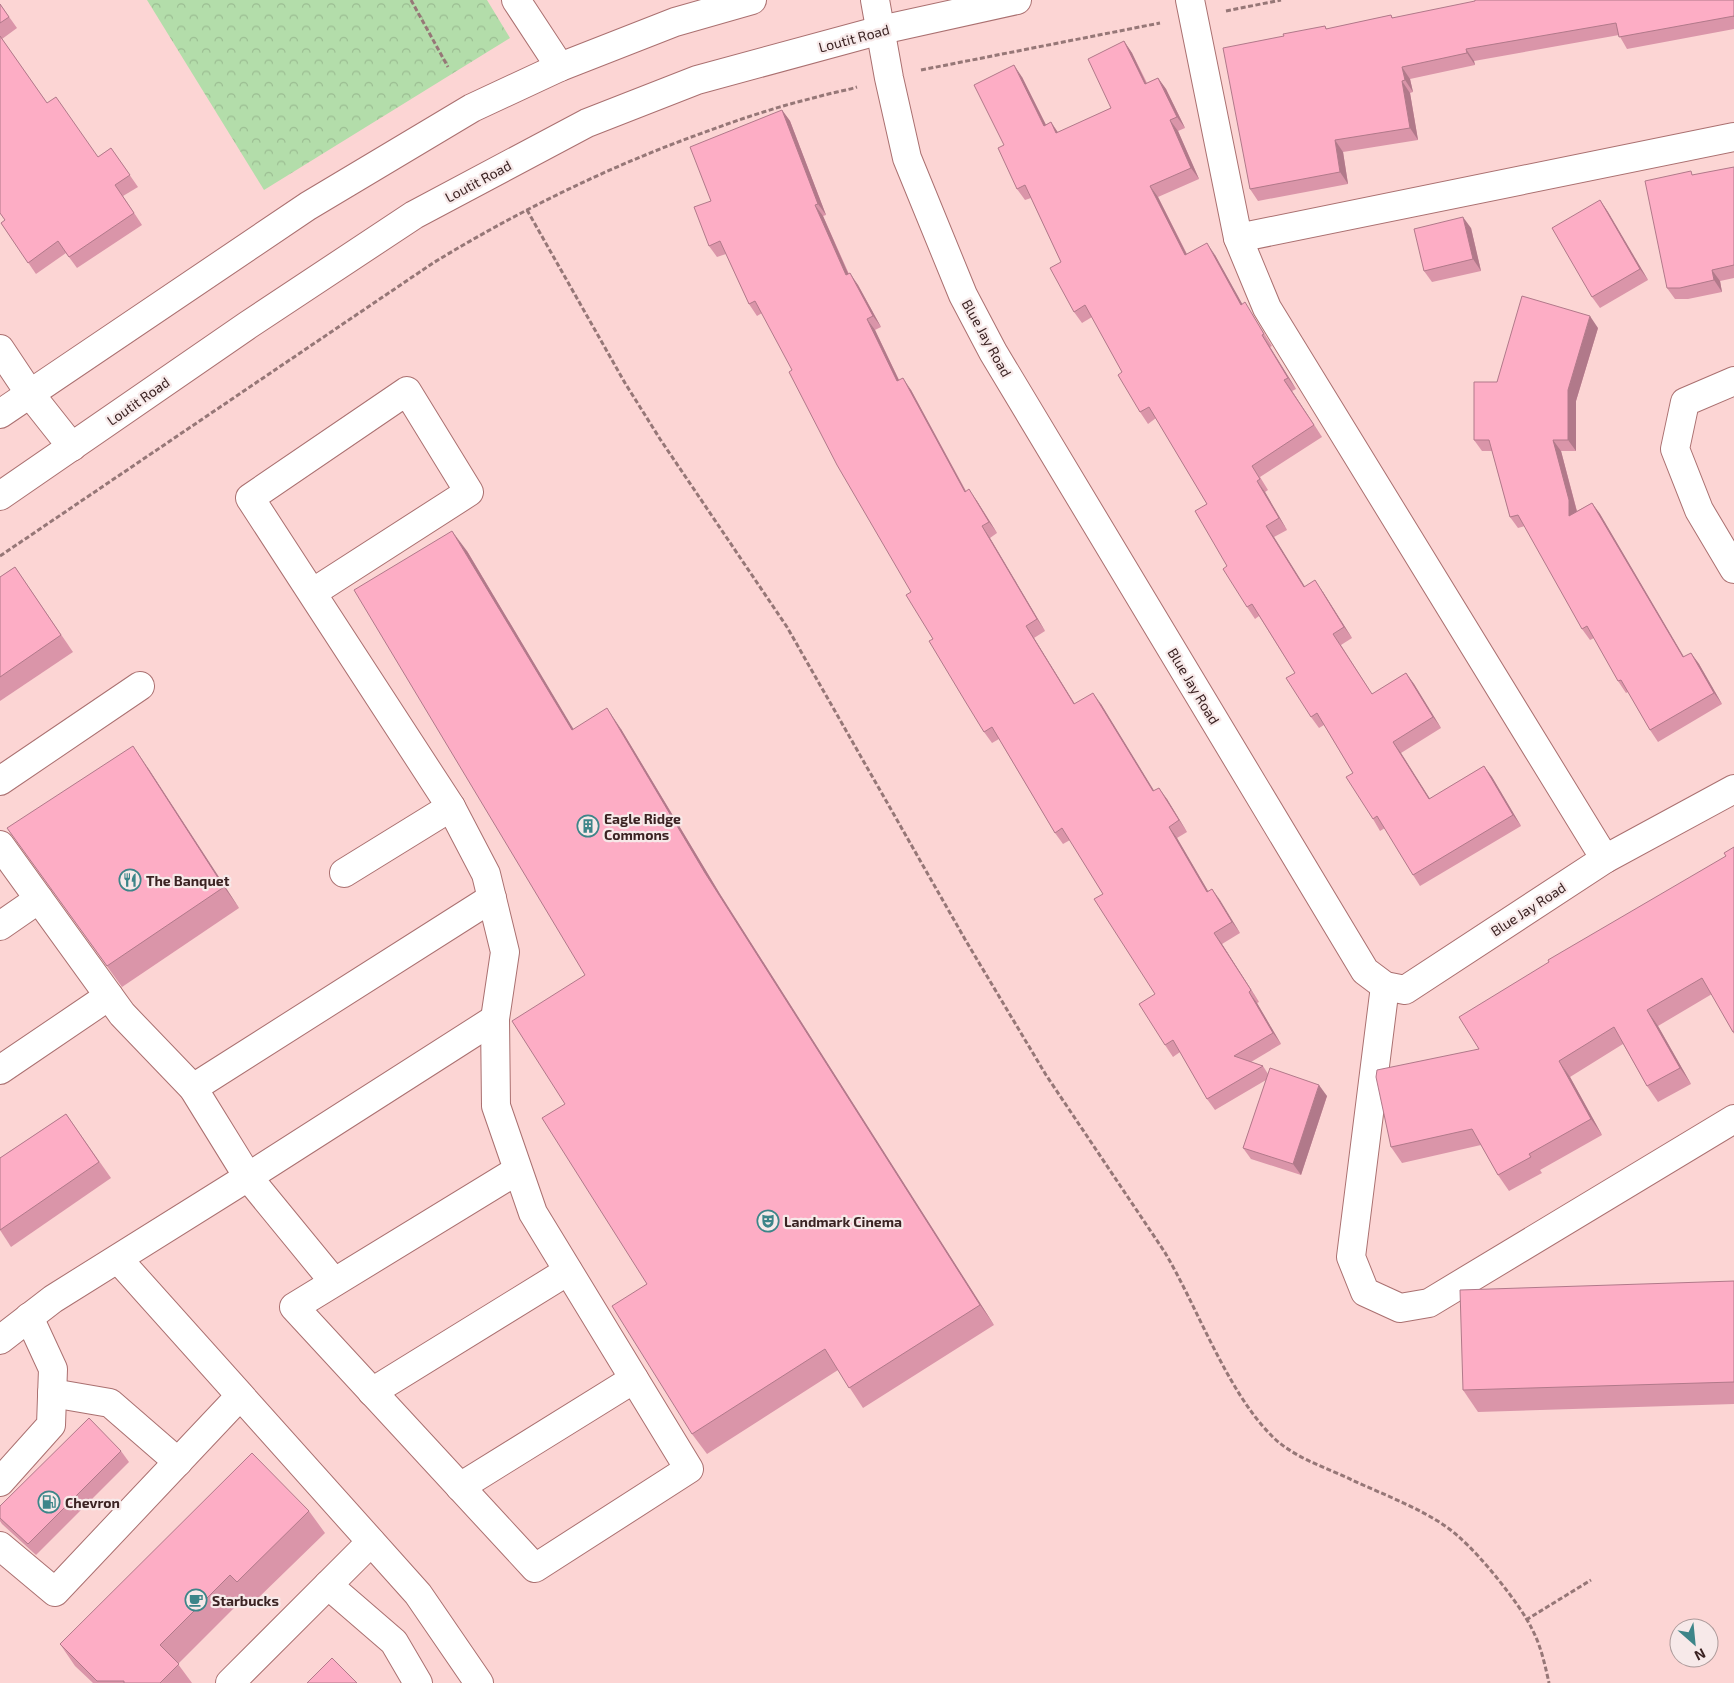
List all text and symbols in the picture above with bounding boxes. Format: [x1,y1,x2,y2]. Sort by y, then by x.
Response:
street label: Loutit Road [817,20,891,56]
street label: Loutit Road [442,156,514,206]
street label: Blue Jay Road [959,296,1015,380]
street label: Loutit Road [103,373,173,429]
street label: Blue Jay Road [1165,645,1223,727]
place label: Eagle Ridge Commons [604,810,681,843]
building icon: Eagle Ridge Commons [576,814,600,838]
restaurant icon: The Banquet [118,868,142,892]
place label: The Banquet [146,872,230,889]
street label: Blue Jay Road [1487,878,1569,940]
theatre icon: Landmark Cinema [756,1209,780,1233]
place label: Landmark Cinema [784,1213,902,1230]
fuel station icon: Chevron [37,1490,61,1514]
place label: Chevron [65,1494,120,1511]
cafe icon: Starbucks [184,1588,208,1612]
place label: Starbucks [212,1592,279,1609]
north arrow [1669,1618,1719,1668]
text: N [1692,1645,1708,1665]

